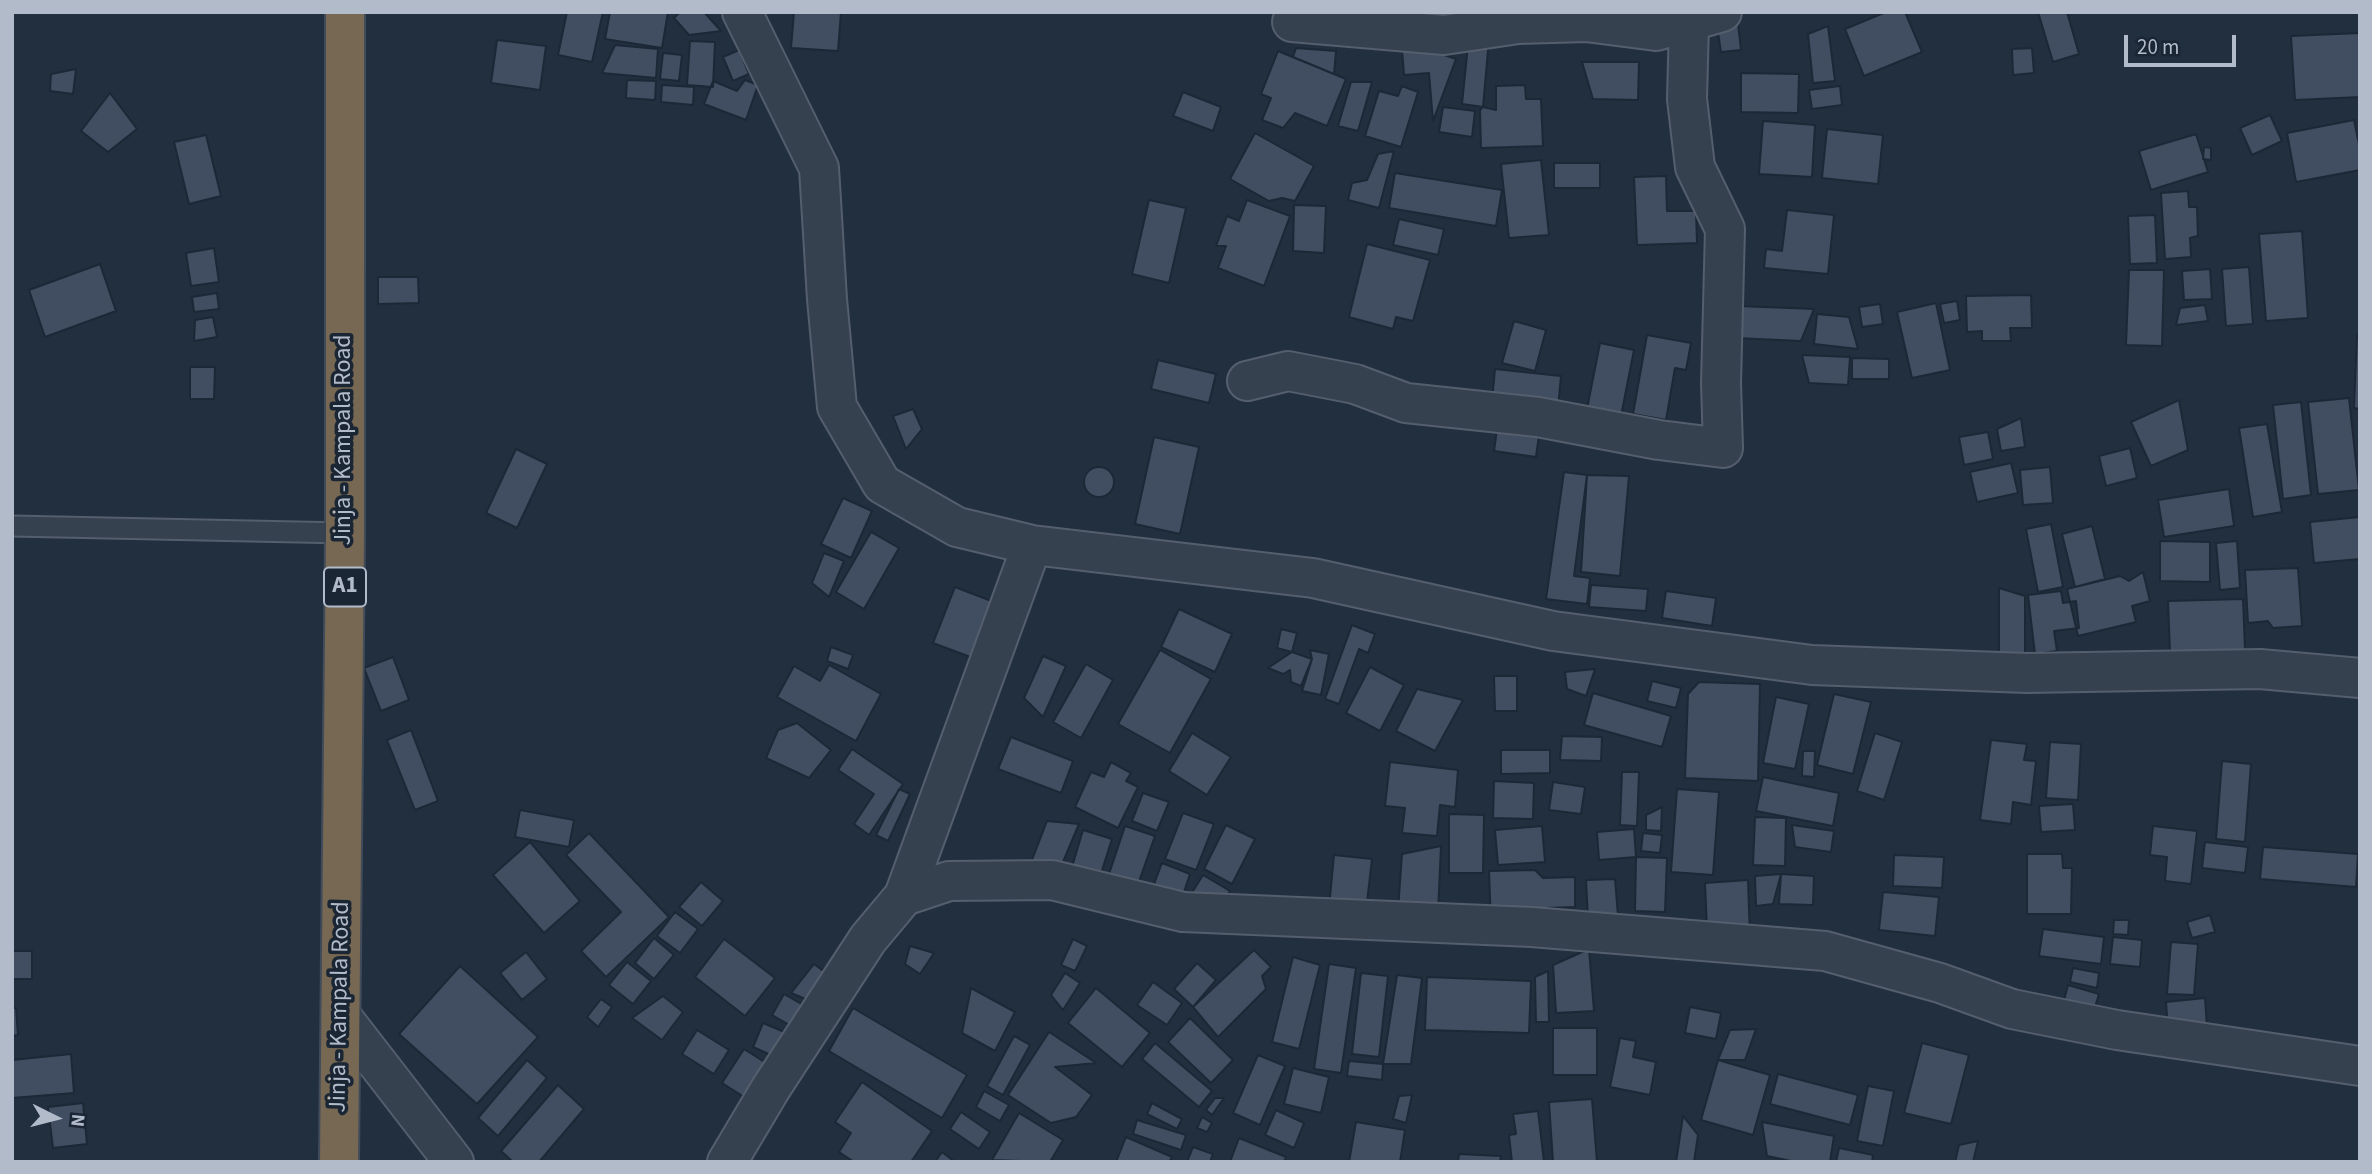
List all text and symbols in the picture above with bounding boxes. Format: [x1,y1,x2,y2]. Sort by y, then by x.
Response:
scale bar [2127,21,2239,65]
text: 20 m [2137,32,2179,62]
street label: Jinja - Kampala Road [331,334,359,546]
road number: A1 [324,568,366,607]
street label: Jinja - Kampala Road [325,901,357,1113]
north arrow [21,1083,91,1153]
text: N [63,1113,91,1128]

